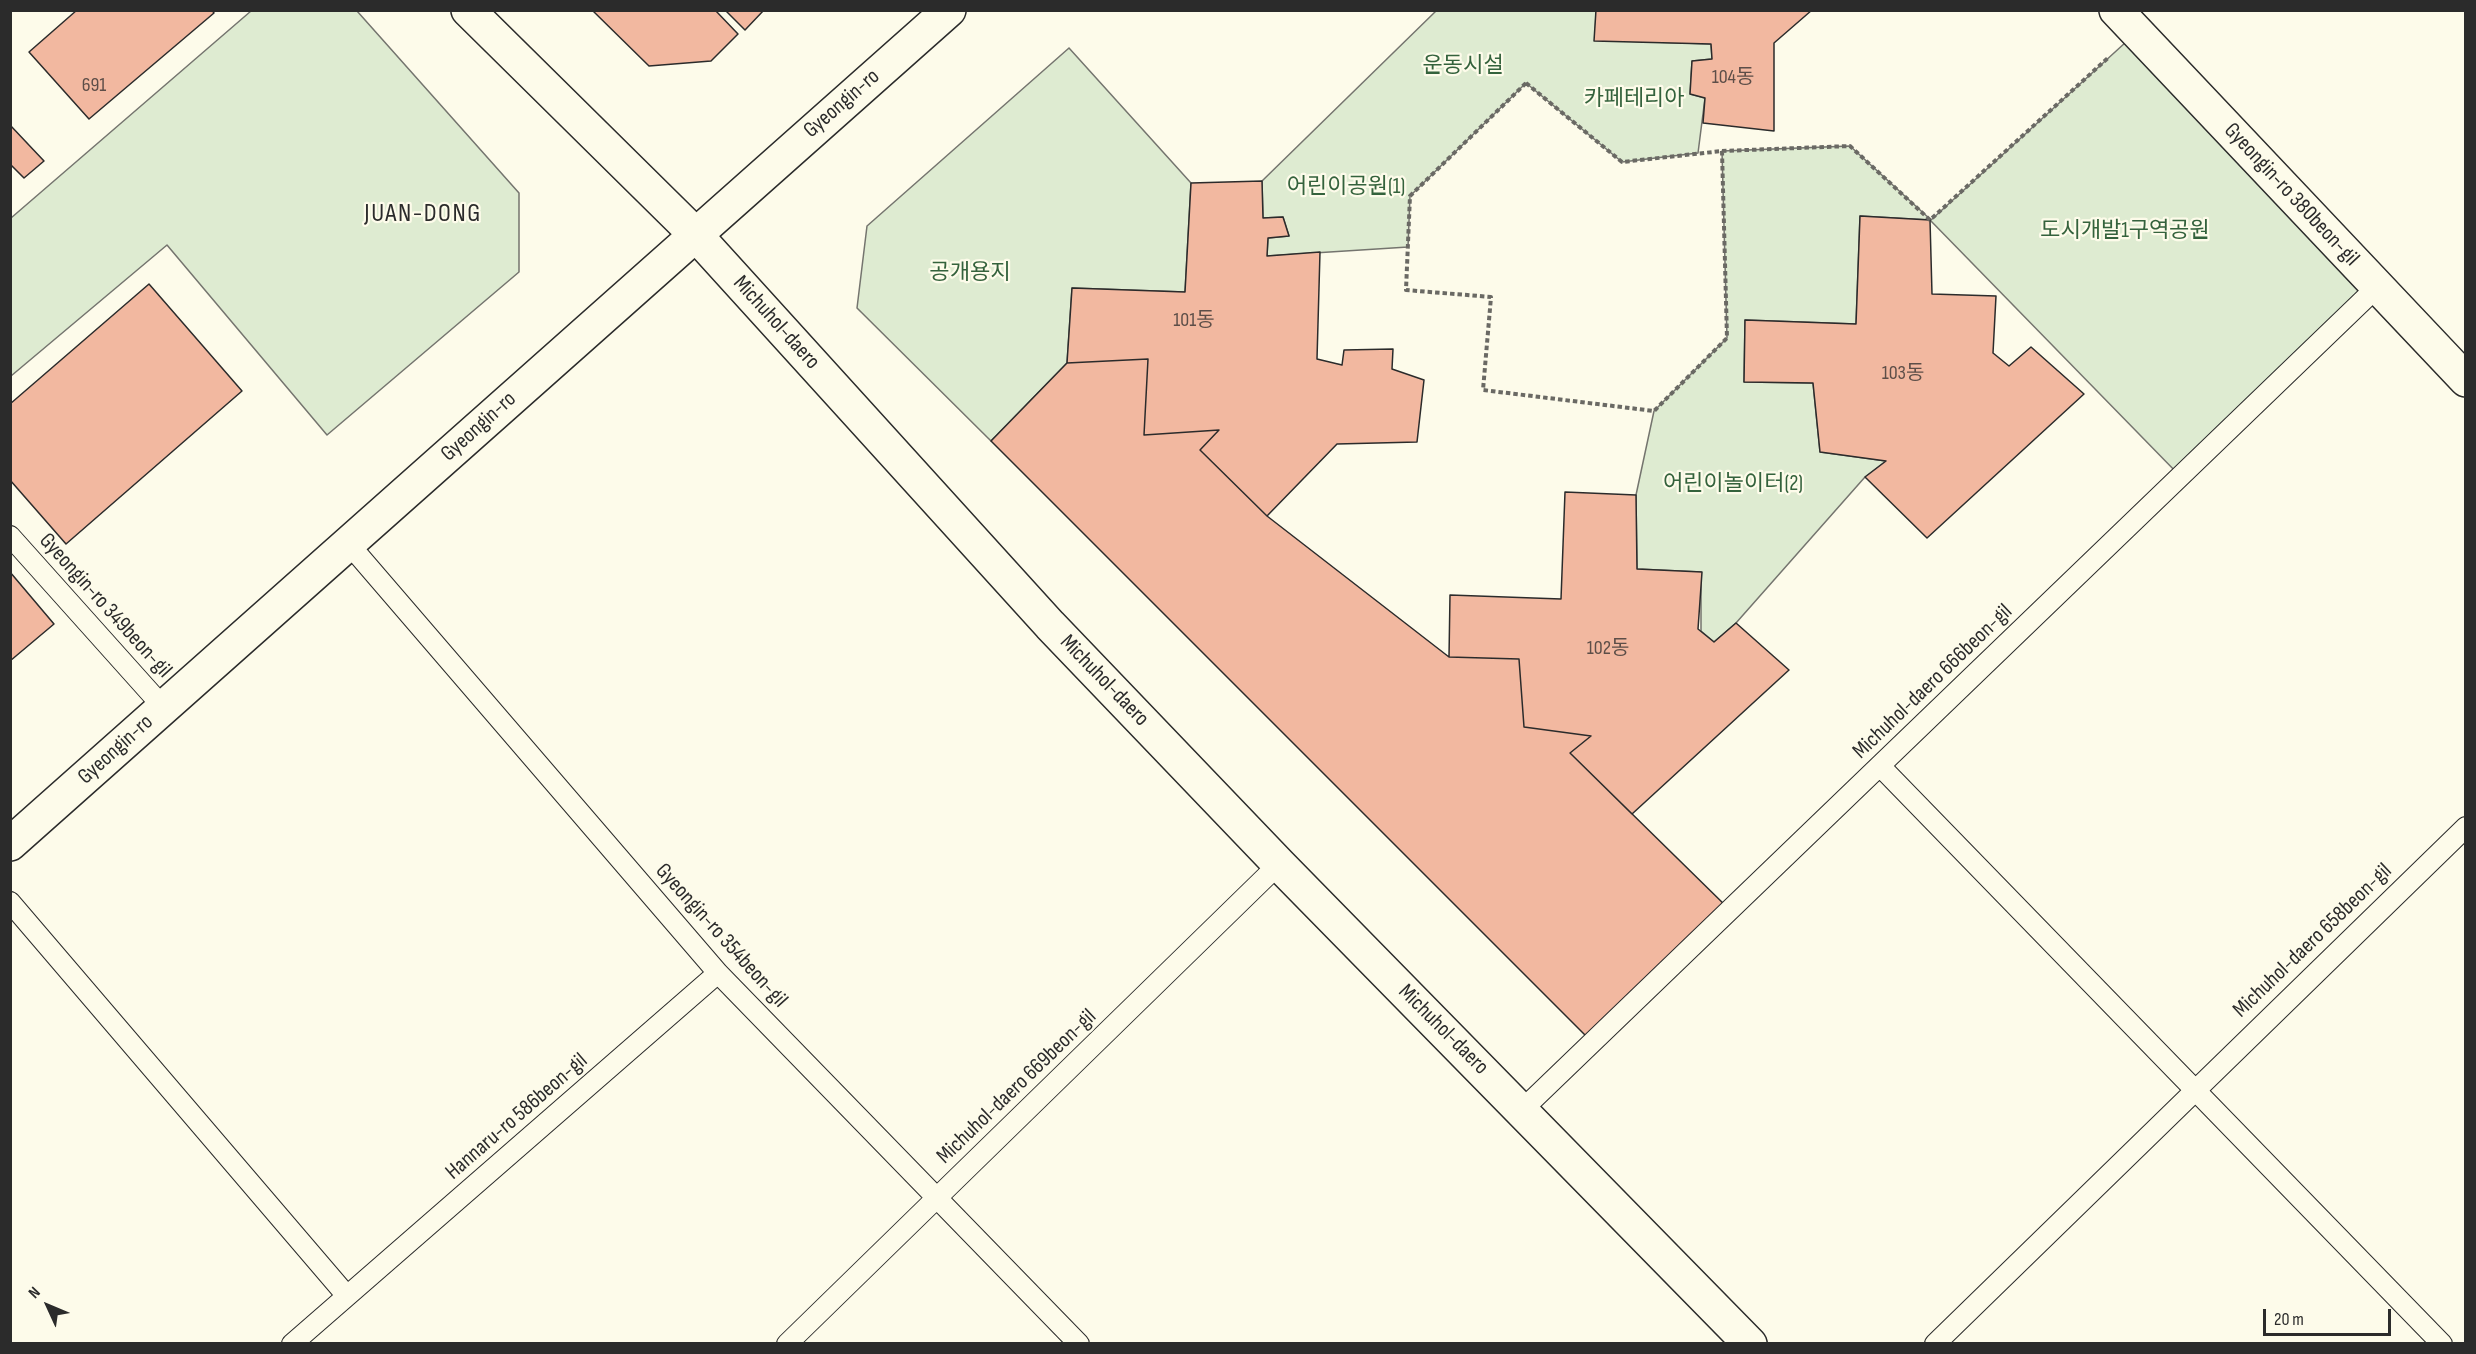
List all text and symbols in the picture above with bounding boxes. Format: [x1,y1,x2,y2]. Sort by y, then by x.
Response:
park label: 운동시설 [1423,53,1503,79]
street label: Gyeongin-ro [799,64,885,144]
house number: 104동 [1712,66,1754,90]
house number: 691 [82,74,106,98]
park label: 카페테리아 [1583,86,1685,112]
street label: Gyeongin-ro 380beon-gil [2218,118,2364,272]
park label: 어린이공원(1) [1287,174,1405,200]
district label: JUAN-DONG [364,198,482,230]
park label: 도시개발1구역공원 [2040,218,2210,244]
park label: 공개용지 [930,260,1010,286]
street label: Michuhol-daero [727,271,825,375]
house number: 101동 [1173,309,1215,333]
house number: 103동 [1882,362,1924,386]
street label: Gyeongin-ro [436,386,522,468]
park label: 어린이놀이터(2) [1663,471,1803,497]
street label: Gyeongin-ro 349beon-gil [33,528,177,684]
street label: Michuhol-daero 666beon-gil [1848,599,2018,765]
street label: Michuhol-daero [1054,630,1154,732]
house number: 102동 [1587,637,1629,661]
street label: Gyeongin-ro [73,709,159,791]
street label: Michuhol-daero 658beon-gil [2228,858,2398,1024]
street label: Gyeongin-ro 354beon-gil [649,859,793,1013]
street label: Michuhol-daero [1392,979,1494,1081]
street label: Michuhol-daero 669beon-gil [932,1004,1102,1170]
street label: Hannaru-ro 586beon-gil [441,1048,593,1186]
north arrow [18,1276,78,1336]
text: N [25,1283,44,1303]
scale bar [2266,1297,2394,1335]
text: 20 m [2274,1309,2304,1330]

